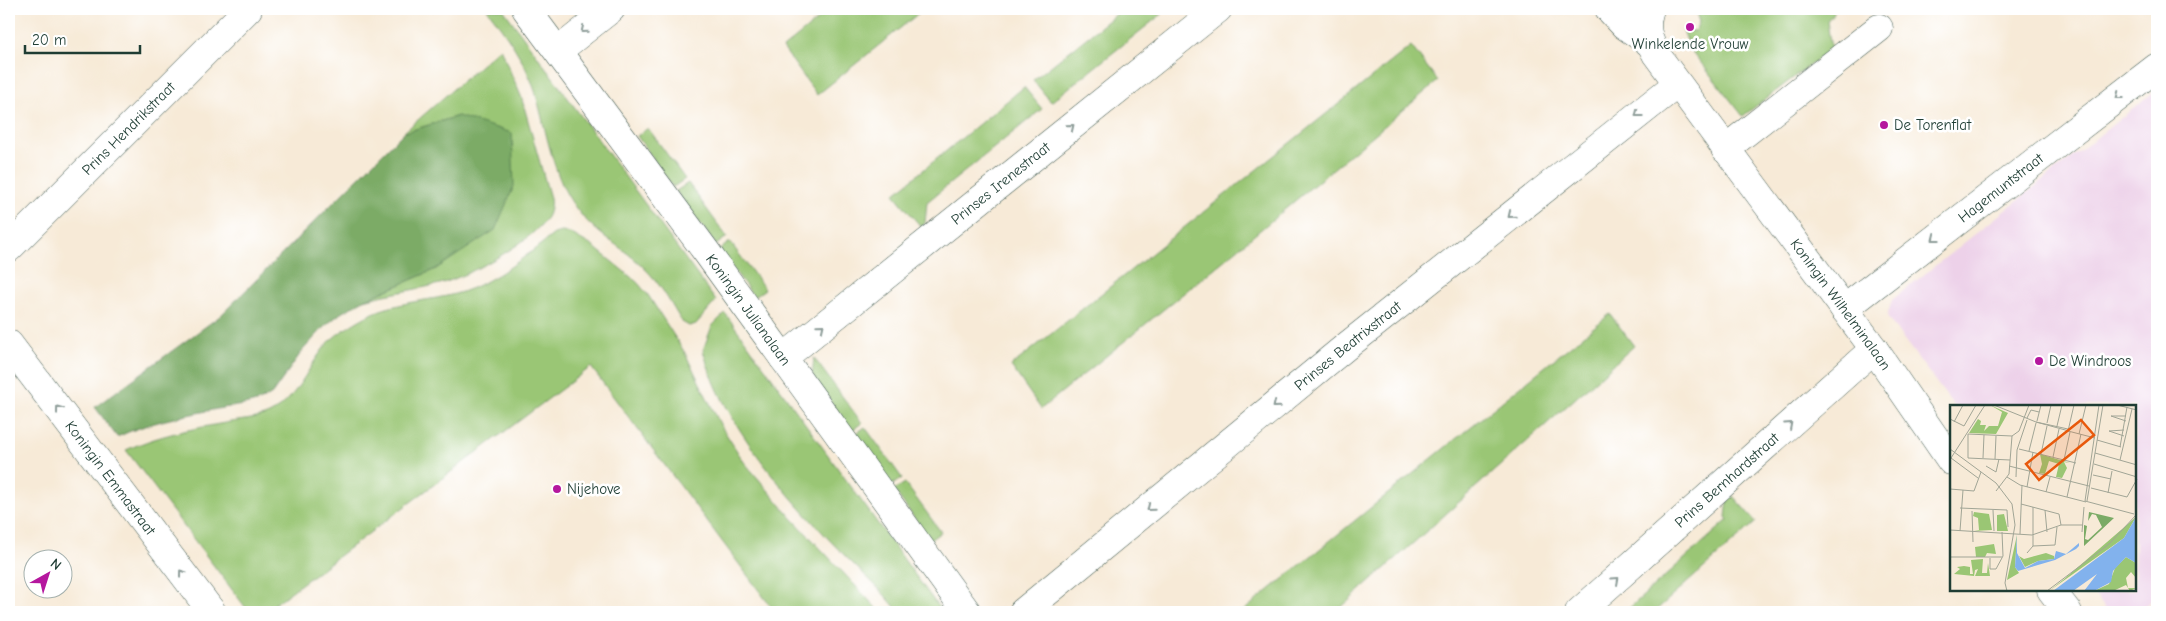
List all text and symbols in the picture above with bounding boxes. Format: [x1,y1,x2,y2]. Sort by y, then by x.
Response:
marker: Winkelende Vrouw [1684,21,1696,33]
scale bar [25,22,140,54]
one-way arrow [581,24,590,32]
text: 20 m [32,31,66,49]
place label: Winkelende Vrouw [1631,35,1749,53]
street label: Prins Hendrikstraat [78,78,179,179]
one-way arrow [2116,91,2125,99]
one-way arrow [1634,108,1644,117]
place label: De Torenflat [1894,116,1972,134]
marker: De Torenflat [1878,119,1890,131]
one-way arrow [1065,123,1074,132]
street label: Prinses Irenestraat [947,138,1054,229]
street label: Hagemuntstraat [1954,149,2047,226]
one-way arrow [1508,209,1517,217]
one-way arrow [1932,233,1941,241]
street label: Koningin Wilhelminalaan [1787,235,1895,373]
street label: Koningin Julianalaan [702,251,795,369]
street label: Prinses Beatrixstraat [1291,297,1406,394]
one-way arrow [815,324,825,333]
place label: De Windroos [2049,352,2131,370]
marker: De Windroos [2033,355,2045,367]
one-way arrow [1272,400,1281,409]
inset map [1950,405,2136,591]
one-way arrow [56,406,64,415]
street label: Koningin Emmastraat [61,417,160,539]
one-way arrow [1784,422,1793,431]
street label: Prins Bernhardstraat [1671,429,1783,531]
place label: Nijehove [567,480,621,498]
marker: Nijehove [551,483,563,495]
one-way arrow [1147,503,1156,511]
north arrow [22,548,72,598]
text: N [47,555,65,574]
one-way arrow [180,570,188,579]
one-way arrow [1610,577,1619,586]

